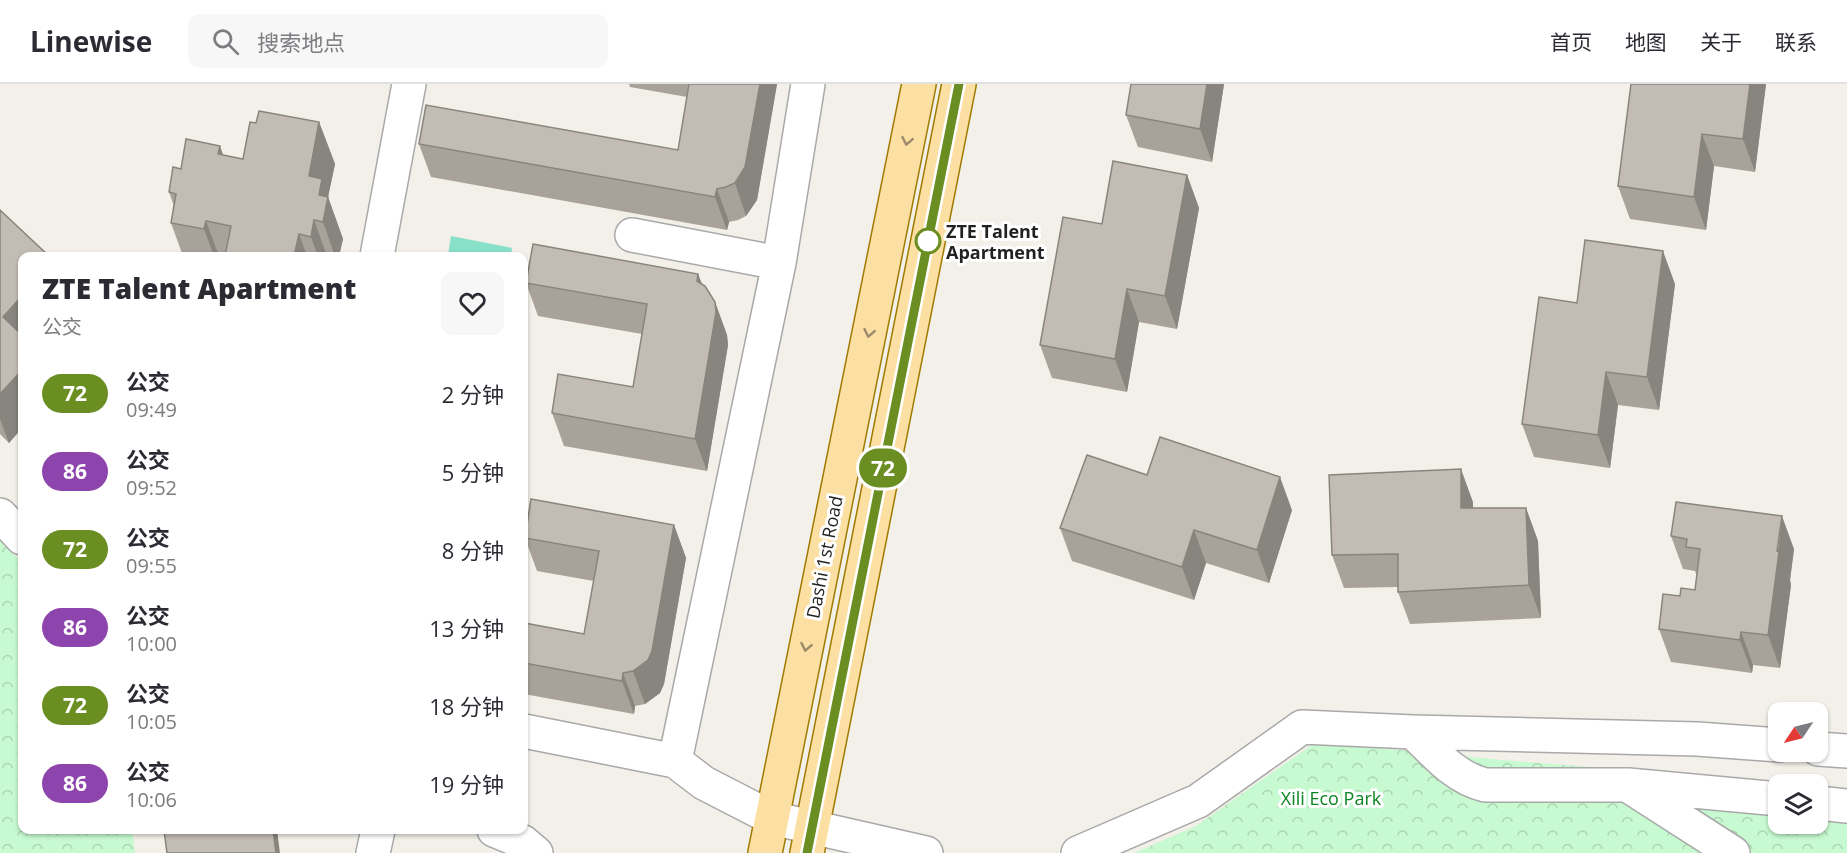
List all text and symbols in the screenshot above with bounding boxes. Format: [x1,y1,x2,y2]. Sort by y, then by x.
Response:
search box [188,14,608,68]
text: Linewise [30,22,152,60]
icon: search [209,25,242,58]
text: 搜索地点 [257,27,345,57]
text: 首页 [1550,28,1592,56]
text: 地图 [1625,28,1667,56]
text: 关于 [1700,28,1742,56]
text: 联系 [1775,28,1817,56]
one-way arrow [901,136,914,146]
place label: ZTE Talent Apartment [946,219,1045,264]
marker: ZTE Talent Apartment [915,228,941,254]
text: ZTE Talent Apartment [42,269,356,307]
button: heart [441,272,504,335]
text: 公交 [42,313,82,340]
one-way arrow [863,327,876,337]
text: 公交 [126,366,170,396]
text: 72 [63,379,87,407]
text: 2 分钟 [442,379,504,409]
text: 09:49 [126,396,177,423]
text: 公交 [126,444,170,474]
line badge: 72 [856,448,910,488]
text: 72 [871,454,895,482]
text: 86 [63,457,87,485]
text: 5 分钟 [442,457,504,487]
text: 09:52 [126,474,177,501]
street label: Dashi 1st Road [800,493,848,621]
text: 公交 [126,522,170,552]
text: 72 [63,535,87,563]
text: 8 分钟 [442,535,504,565]
text: 09:55 [126,552,177,579]
text: 公交 [126,600,170,630]
text: 86 [63,613,87,641]
text: 13 分钟 [429,613,504,643]
text: 10:00 [126,630,177,657]
one-way arrow [800,642,813,652]
text: 公交 [126,678,170,708]
text: 72 [63,691,87,719]
text: 18 分钟 [429,691,504,721]
north arrow [1768,702,1828,762]
map controls [1768,702,1828,834]
text: 10:05 [126,708,177,735]
text: 公交 [126,756,170,786]
text: 86 [63,769,87,797]
text: 19 分钟 [429,769,504,799]
button: layers [1768,774,1828,834]
text: 10:06 [126,786,177,813]
park label: Xili Eco Park [1281,786,1382,810]

